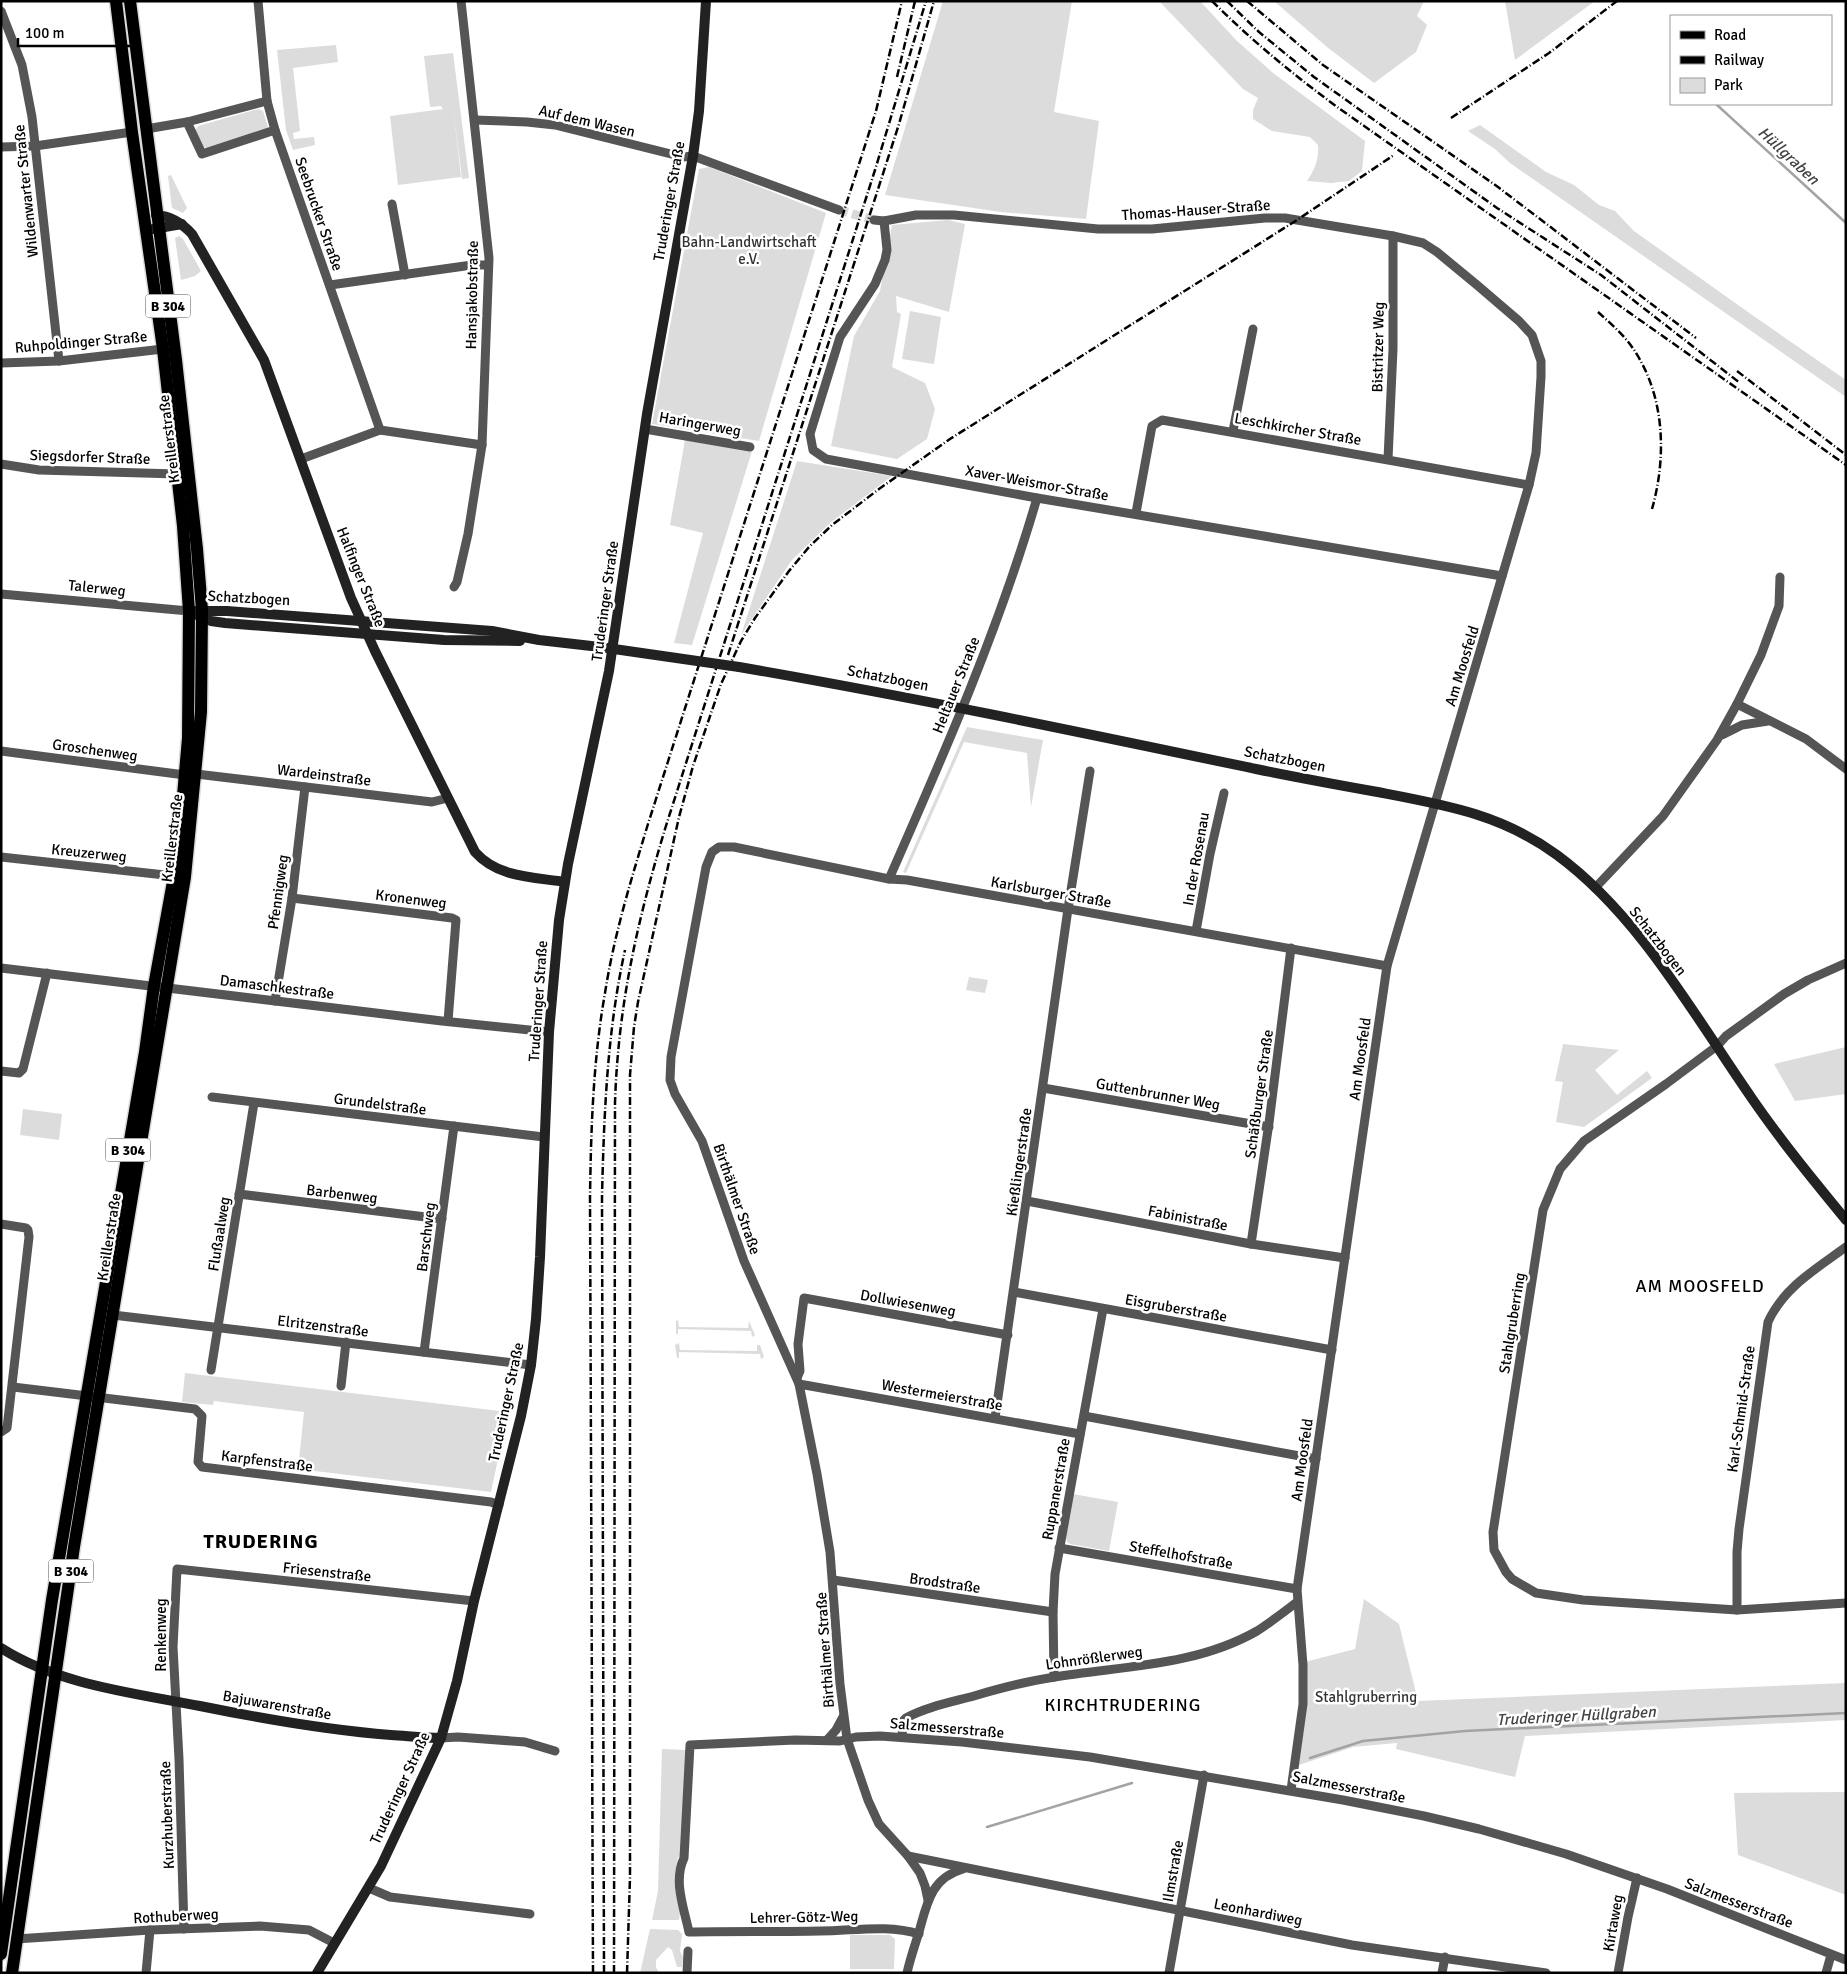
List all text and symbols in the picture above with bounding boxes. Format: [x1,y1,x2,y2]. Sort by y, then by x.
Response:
scale bar [18,15,139,47]
legend [1670,15,1832,105]
text: 100 m [25,24,65,42]
text: Road [1714,26,1746,44]
text: Railway [1714,51,1764,69]
text: Park [1714,76,1743,94]
street label: Auf dem Wasen [537,101,637,141]
water label: Hüllgraben [1754,122,1824,190]
street label: Wildenwarter Straße [10,124,42,258]
street label: Truderinger Straße [650,140,688,262]
street label: Seebrucker Straße [291,155,347,273]
street label: Thomas-Hauser-Straße [1121,196,1271,224]
park label: Bahn-Landwirtschaft e.V. [681,233,817,268]
street label: Hansjakobstraße [462,240,482,350]
road number: B 304 [146,294,190,318]
street label: Bistritzer Weg [1368,301,1388,392]
street label: Ruhpoldinger Straße [14,327,148,357]
street label: Kreillerstraße [155,394,183,484]
street label: Haringerweg [658,408,743,440]
street label: Leschkircher Straße [1233,409,1363,449]
street label: Siegsdorfer Straße [29,446,151,468]
street label: Xaver-Weismor-Straße [964,462,1110,504]
street label: Halfinger Straße [333,524,389,630]
street label: Truderinger Straße [588,540,622,662]
street label: Talerweg [67,576,127,600]
street label: Schatzbogen [207,587,291,609]
street label: Am Moosfeld [1441,623,1483,708]
street label: Heltauer Straße [928,634,984,736]
street label: Schatzbogen [846,661,930,695]
street label: Groschenweg [51,735,139,765]
street label: Schatzbogen [1243,742,1327,776]
street label: Wardeinstraße [276,760,372,790]
street label: Kreillerstraße [158,793,186,883]
street label: In der Rosenau [1179,811,1213,907]
street label: Kreuzerweg [50,840,128,866]
street label: Pfennigweg [264,853,292,931]
street label: Karlsburger Straße [989,873,1113,911]
street label: Kronenweg [374,886,448,912]
street label: Schatzbogen [1626,903,1690,979]
street label: Truderinger Straße [525,940,551,1062]
street label: Damaschkestraße [219,971,335,1003]
street label: Am Moosfeld [1345,1016,1375,1102]
street label: Schäßburger Straße [1241,1028,1277,1160]
street label: Guttenbrunner Weg [1094,1074,1222,1114]
street label: Grundelstraße [333,1089,427,1119]
street label: Kießlingerstraße [1002,1107,1036,1217]
road number: B 304 [106,1138,150,1162]
street label: Birthälmer Straße [710,1141,764,1257]
street label: Barbenweg [305,1181,379,1207]
street label: Kreillerstraße [93,1192,125,1282]
street label: Flußaalweg [204,1195,234,1273]
street label: Barschweg [413,1201,439,1273]
street label: Fabinistraße [1147,1201,1229,1235]
street label: Stahlgruberring [1495,1271,1529,1375]
district label: AM MOOSFELD [1635,1275,1765,1297]
street label: Dollwiesenweg [859,1286,957,1320]
street label: Eisgruberstraße [1123,1290,1229,1326]
street label: Elritzenstraße [276,1311,370,1341]
street label: Truderinger Straße [485,1341,527,1463]
street label: Karl-Schmid-Straße [1723,1344,1759,1474]
street label: Westermeierstraße [880,1375,1004,1415]
street label: Am Moosfeld [1287,1417,1317,1503]
street label: Ruppanerstraße [1038,1437,1074,1541]
street label: Karpfenstraße [220,1446,314,1476]
district label: TRUDERING [203,1529,319,1554]
street label: Steffelhofstraße [1128,1537,1234,1573]
street label: Friesenstraße [282,1558,372,1586]
road number: B 304 [48,1560,94,1582]
street label: Brodstraße [908,1569,982,1597]
street label: Birthälmer Straße [812,1591,838,1709]
street label: Renkenweg [152,1598,170,1672]
street label: Lohnrößlerweg [1044,1642,1144,1674]
street label: Bajuwarenstraße [221,1687,333,1723]
park label: Stahlgruberring [1315,1688,1417,1706]
district label: KIRCHTRUDERING [1045,1694,1201,1716]
water label: Truderinger Hüllgraben [1496,1702,1657,1730]
street label: Salzmesserstraße [889,1714,1005,1742]
street label: Truderinger Straße [366,1729,434,1847]
street label: Kurzhuberstraße [156,1761,178,1869]
street label: Salzmesserstraße [1291,1767,1407,1807]
street label: Ilmstraße [1159,1839,1187,1903]
street label: Salzmesserstraße [1682,1874,1796,1932]
street label: Kirtaweg [1599,1893,1627,1953]
street label: Leonhardiweg [1212,1895,1304,1929]
street label: Rothuberweg [133,1905,219,1927]
street label: Lehrer-Götz-Weg [749,1907,859,1927]

